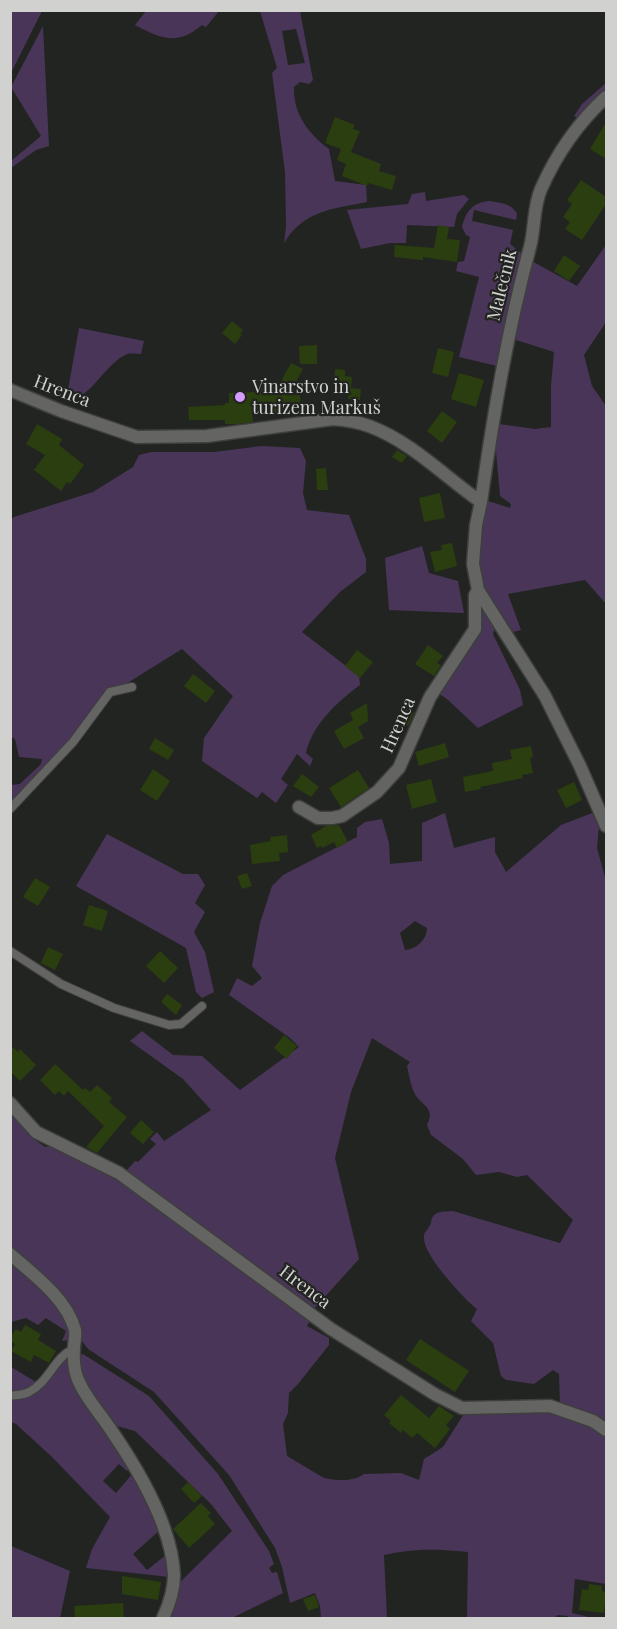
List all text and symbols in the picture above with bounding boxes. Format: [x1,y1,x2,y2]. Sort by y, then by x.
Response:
street label: Malečnik [481,246,522,323]
street label: Hrenca [31,368,94,412]
place label: Vinarstvo in turizem Markuš [251,374,381,419]
marker: Vinarstvo in turizem Markuš [233,390,247,404]
street label: Hrenca [374,693,420,756]
street label: Hrenca [275,1259,336,1314]

